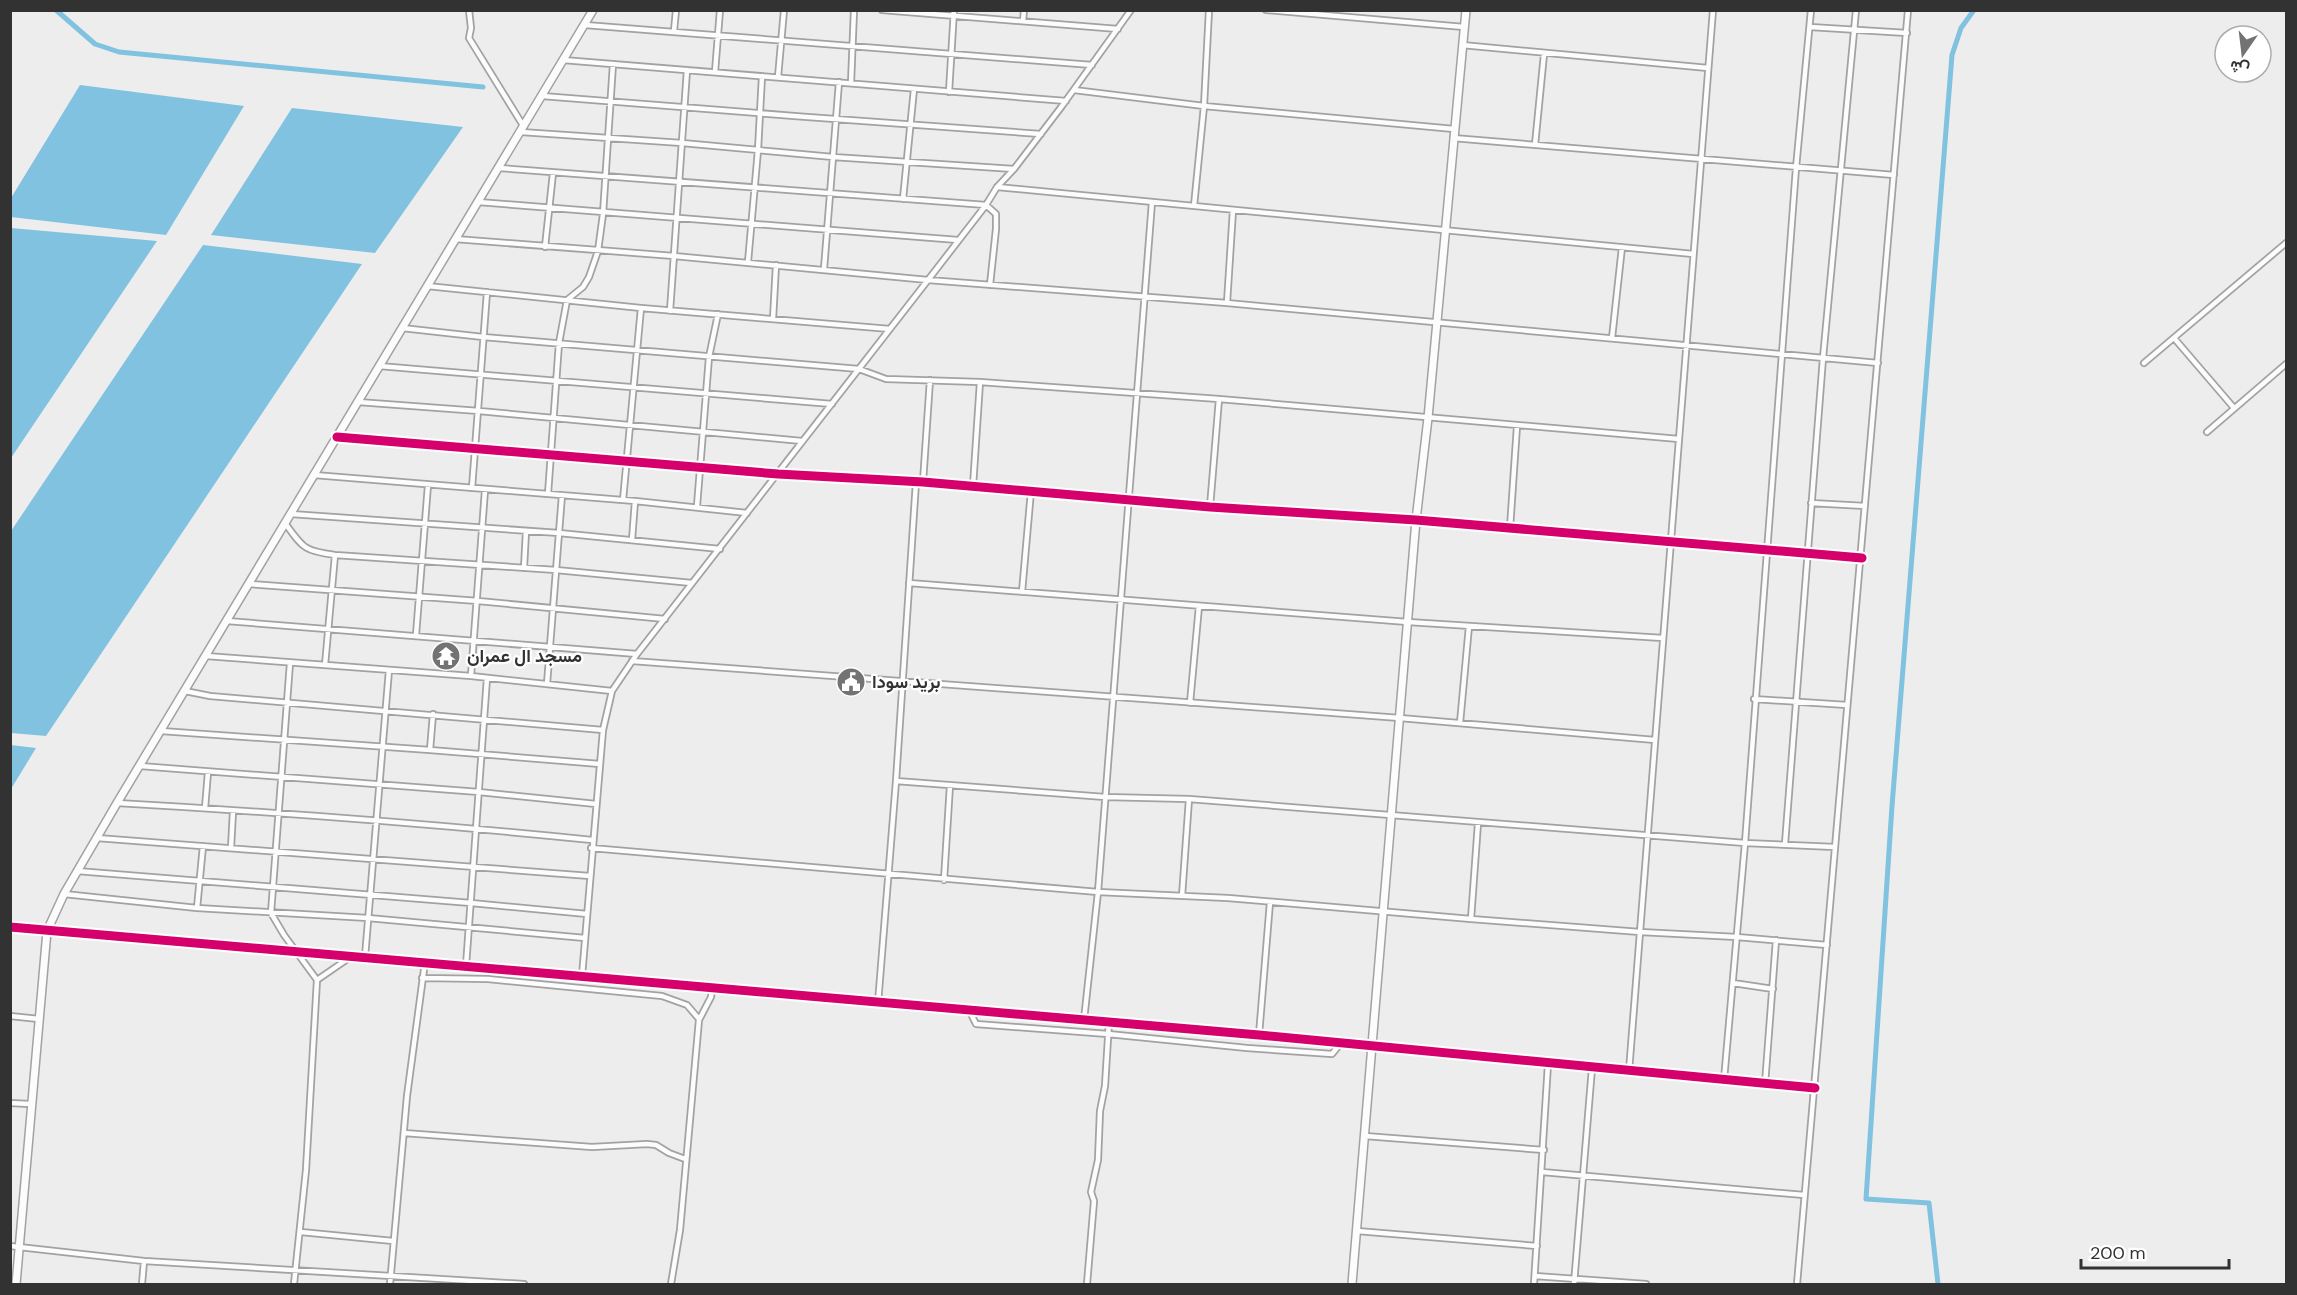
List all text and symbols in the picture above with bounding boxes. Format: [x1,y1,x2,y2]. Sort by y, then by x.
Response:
north arrow [2213,24,2273,84]
text: ش [2228,56,2251,81]
temple icon: مسجد ال عمران [430,640,462,672]
place label: مسجد ال عمران [467,644,582,668]
public building icon: بريد سودا [835,666,867,698]
place label: بريد سودا [872,670,941,694]
scale bar [2081,1232,2230,1270]
text: 200 m [2090,1241,2146,1265]

